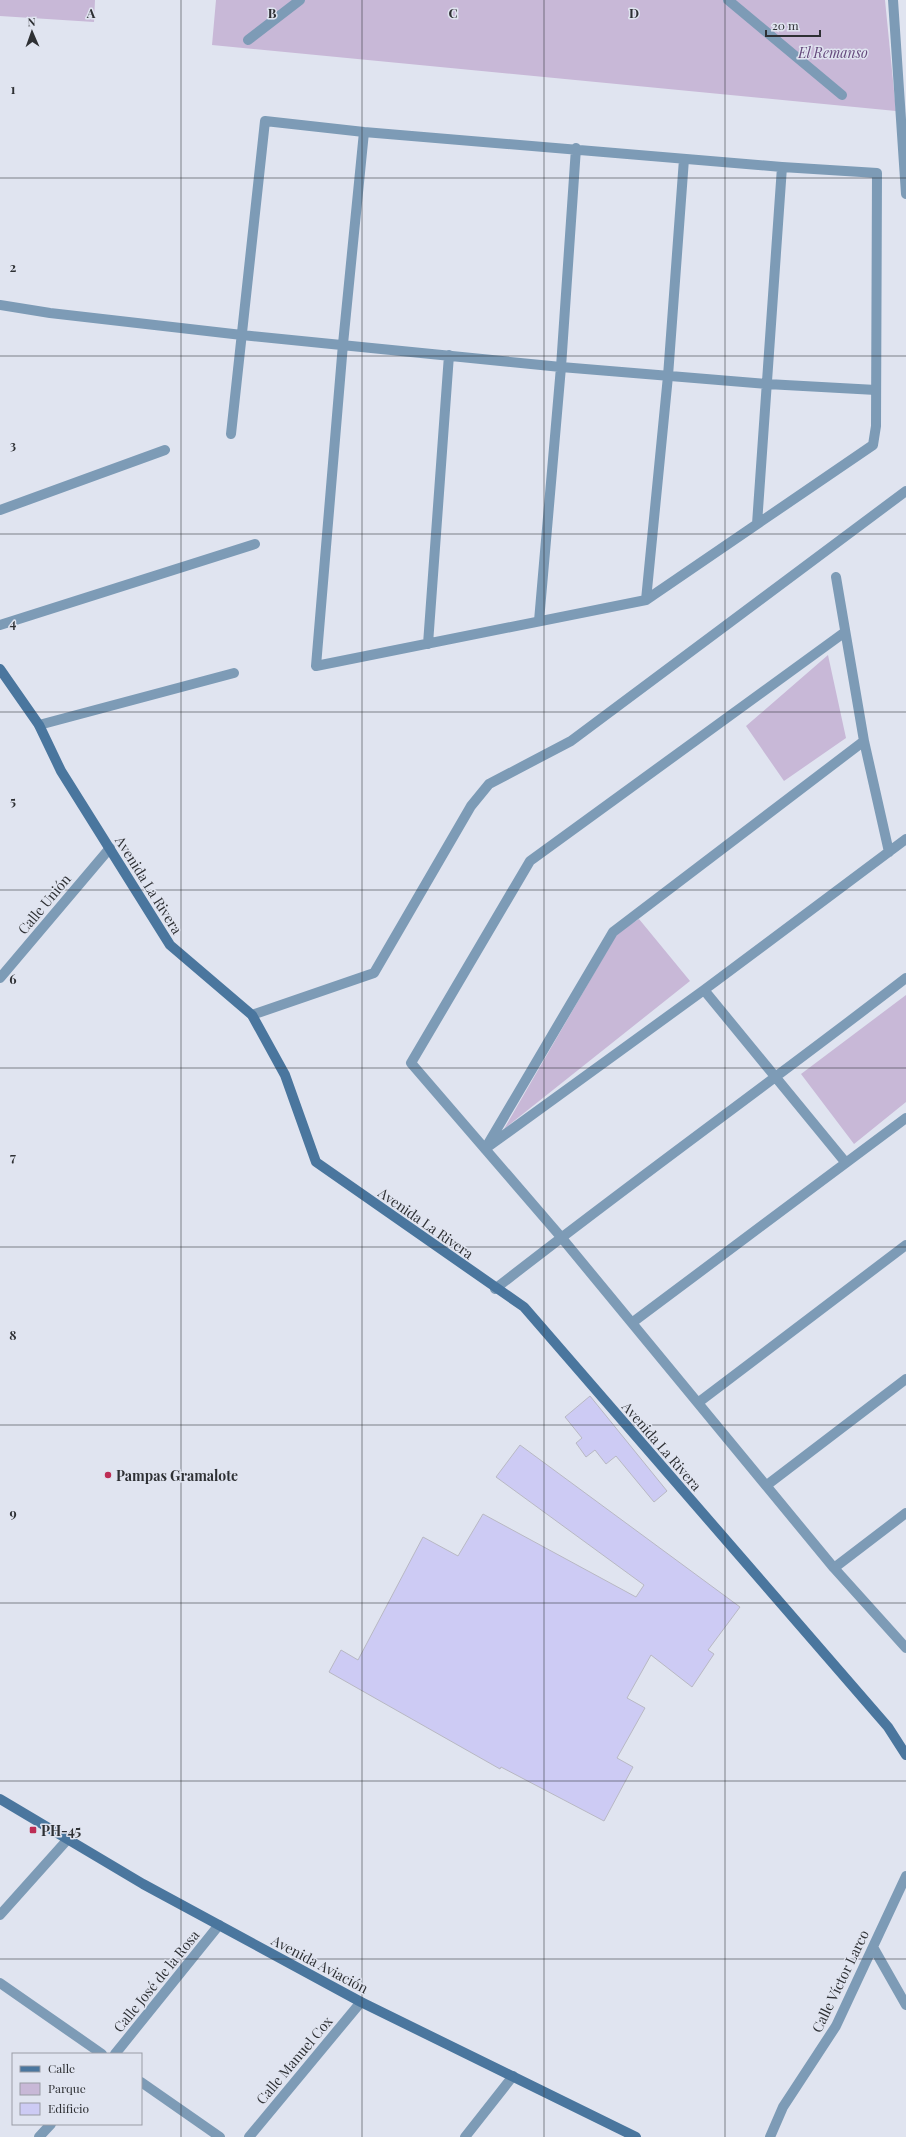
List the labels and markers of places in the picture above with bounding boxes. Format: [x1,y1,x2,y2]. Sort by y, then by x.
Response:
place label: Pampas Gramalote [116,1466,238,1485]
marker: Pampas Gramalote [103,1470,113,1480]
place label: PH-45 [41,1821,81,1840]
marker: PH-45 [28,1825,38,1835]

